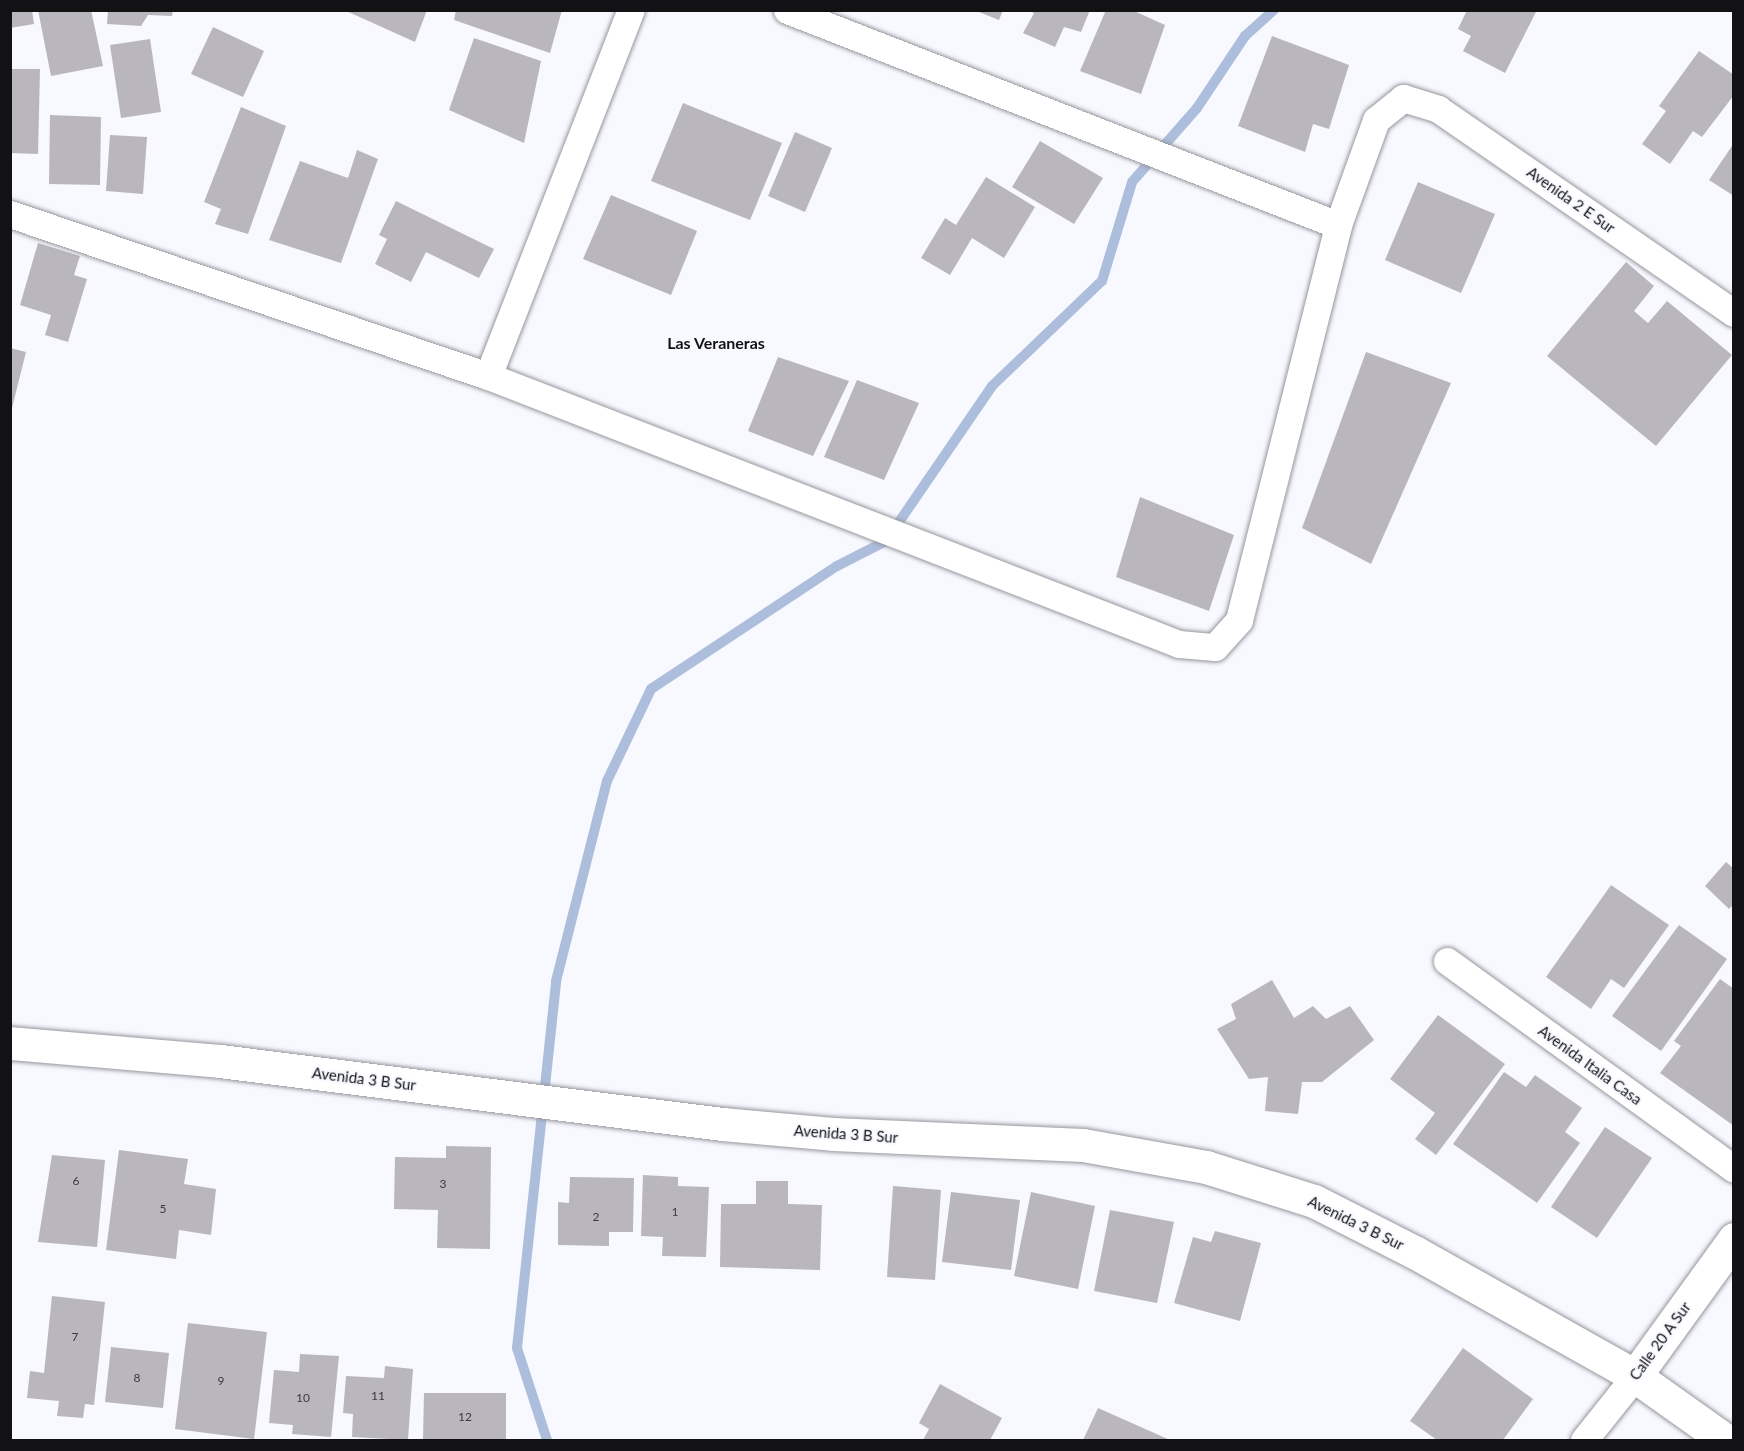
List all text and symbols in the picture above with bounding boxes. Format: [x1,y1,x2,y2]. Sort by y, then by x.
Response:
street label: Avenida 2 E Sur [1523,163,1619,237]
district label: Las Veraneras [667,333,765,353]
street label: Avenida Italia Casa [1535,1021,1645,1109]
street label: Avenida 3 B Sur [311,1064,417,1094]
street label: Avenida 3 B Sur [793,1121,899,1147]
house number: 6 [73,1174,79,1188]
house number: 3 [440,1177,446,1191]
street label: Avenida 3 B Sur [1305,1192,1407,1254]
house number: 5 [160,1202,166,1216]
house number: 1 [672,1205,678,1219]
house number: 2 [593,1210,599,1224]
street label: Calle 20 A Sur [1625,1298,1695,1384]
house number: 7 [72,1330,78,1344]
house number: 8 [134,1371,140,1385]
house number: 9 [218,1374,224,1388]
house number: 11 [371,1389,385,1403]
house number: 10 [296,1391,310,1405]
house number: 12 [458,1410,472,1424]

